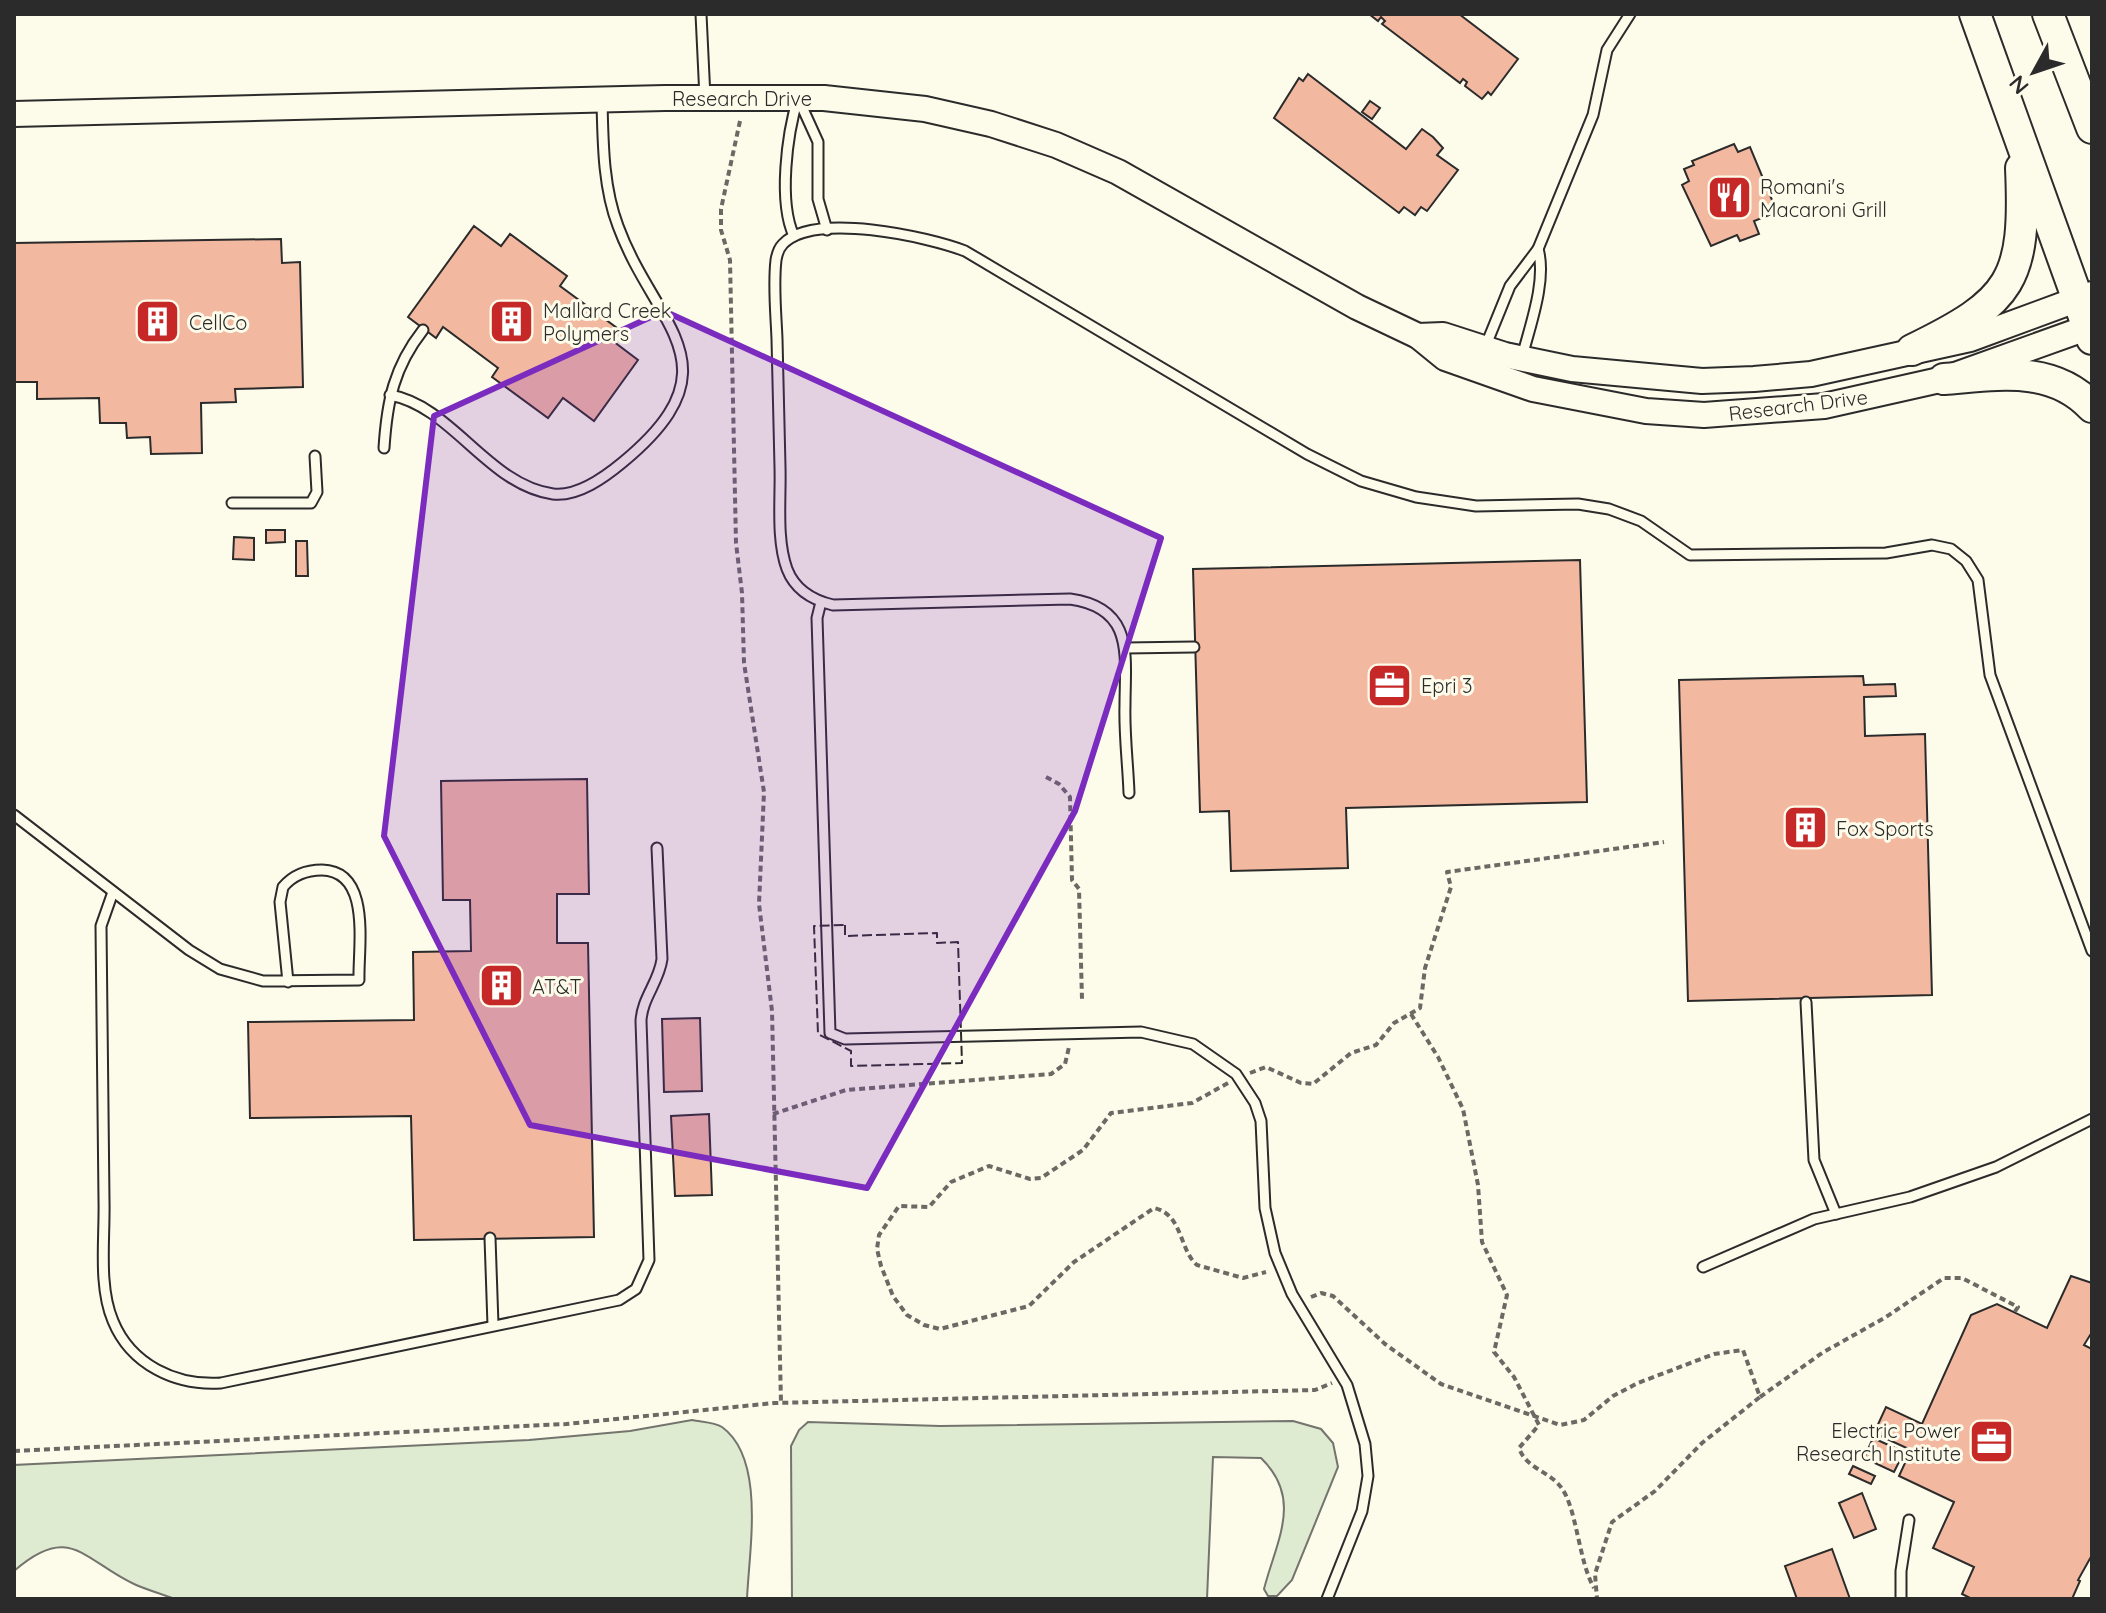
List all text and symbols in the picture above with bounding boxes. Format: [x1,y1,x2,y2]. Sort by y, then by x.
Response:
north arrow [1994,32,2074,112]
text: N [2003,70,2035,100]
street label: Research Drive [672,86,812,111]
restaurant icon: Romani's Macaroni Grill [1705,174,1753,222]
place label: Romani's Macaroni Grill [1760,174,1887,222]
building icon: CellCo [134,298,182,346]
building icon: Mallard Creek Polymers [488,298,536,346]
place label: Mallard Creek Polymers [543,298,671,346]
place label: CellCo [189,310,247,335]
street label: Research Drive [1727,384,1869,426]
office icon: Epri 3 [1366,661,1414,709]
place label: Epri 3 [1421,673,1472,698]
building icon: Fox Sports [1781,804,1829,852]
place label: Fox Sports [1836,816,1934,841]
building icon: AT&T [477,962,525,1010]
place label: AT&T [532,974,582,999]
office icon: Electric Power Research Institute [1968,1417,2016,1465]
place label: Electric Power Research Institute [1796,1418,1961,1466]

